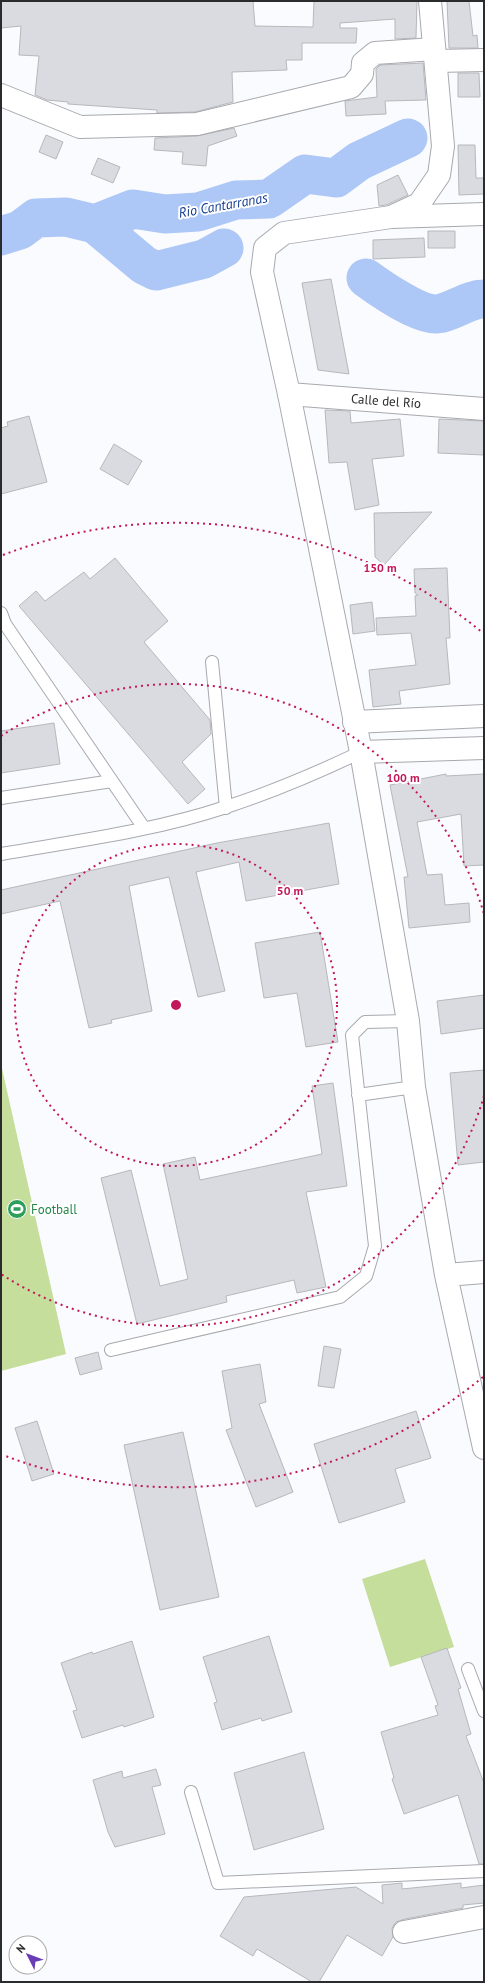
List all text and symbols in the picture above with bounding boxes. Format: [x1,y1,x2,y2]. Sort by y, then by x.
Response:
water label: Rio Cantarranas [177,188,269,222]
street label: Calle del Río [350,390,422,412]
text: 150 m [363,560,397,575]
text: 100 m [386,770,420,785]
text: 50 m [277,883,303,898]
centre of rings [169,998,183,1012]
sports icon: Football [6,1198,28,1220]
place label: Football [31,1201,77,1218]
north arrow [8,1935,48,1975]
text: N [13,1941,28,1956]

